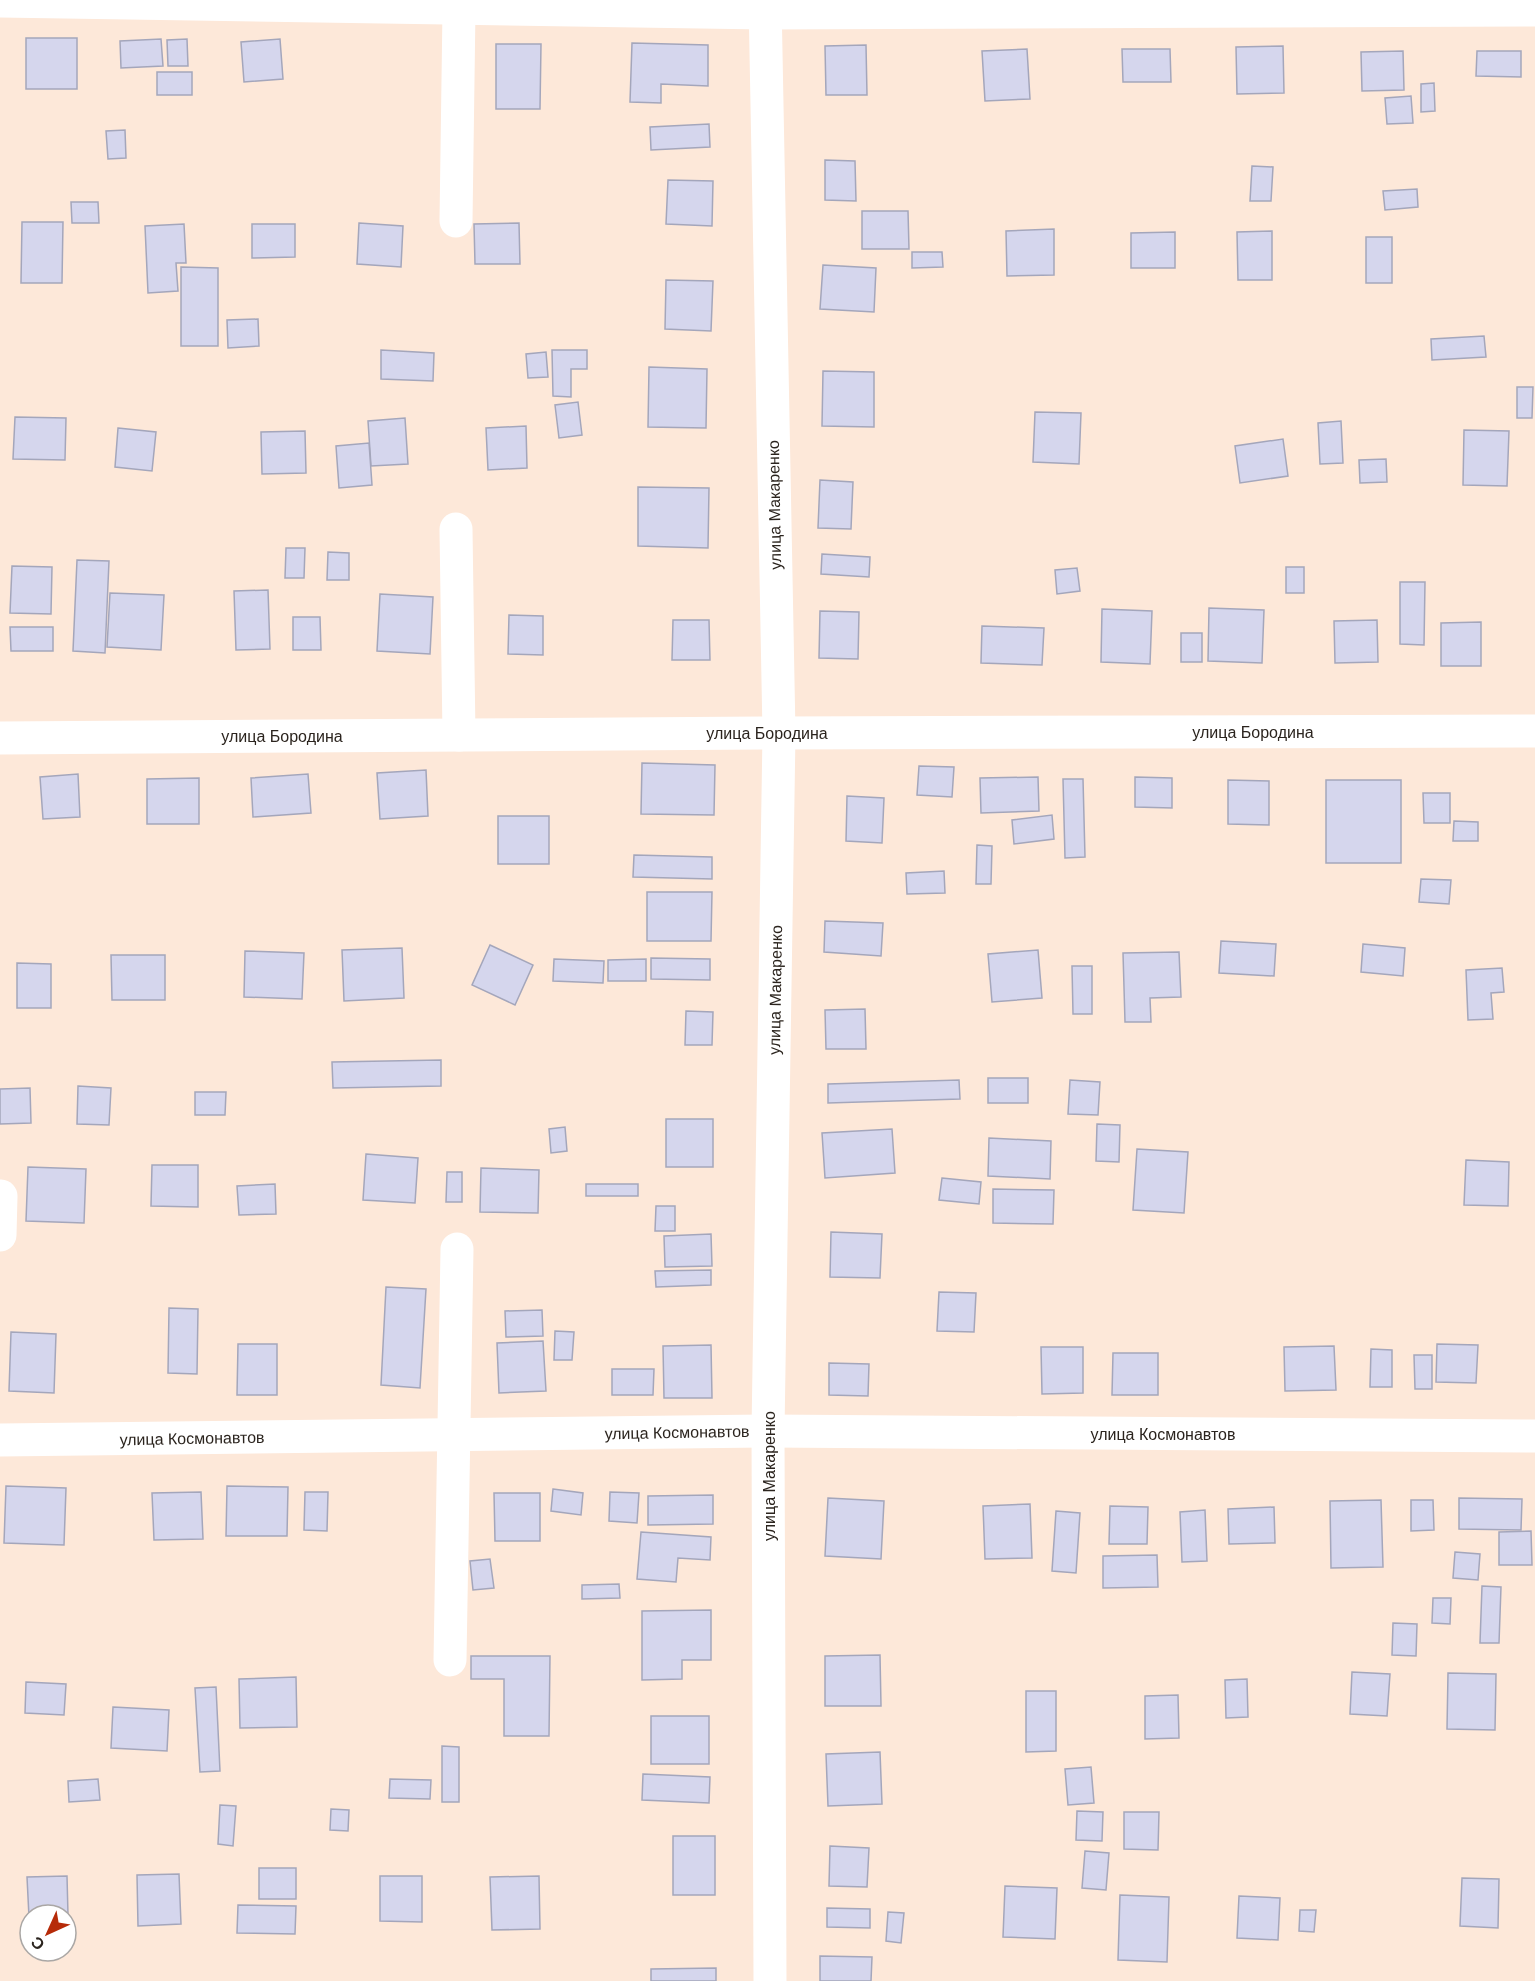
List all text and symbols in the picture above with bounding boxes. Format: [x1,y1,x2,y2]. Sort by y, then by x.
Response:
street label: улица Макаренко [765,440,784,570]
street label: улица Бородина [1192,724,1314,741]
street label: улица Бородина [706,725,828,742]
street label: улица Бородина [221,728,343,745]
street label: улица Макаренко [766,925,785,1055]
street label: улица Макаренко [761,1411,778,1541]
street label: улица Космонавтов [604,1423,750,1442]
street label: улица Космонавтов [1091,1426,1235,1443]
street label: улица Космонавтов [119,1429,265,1448]
north arrow [18,1903,78,1963]
text: С [27,1933,48,1953]

